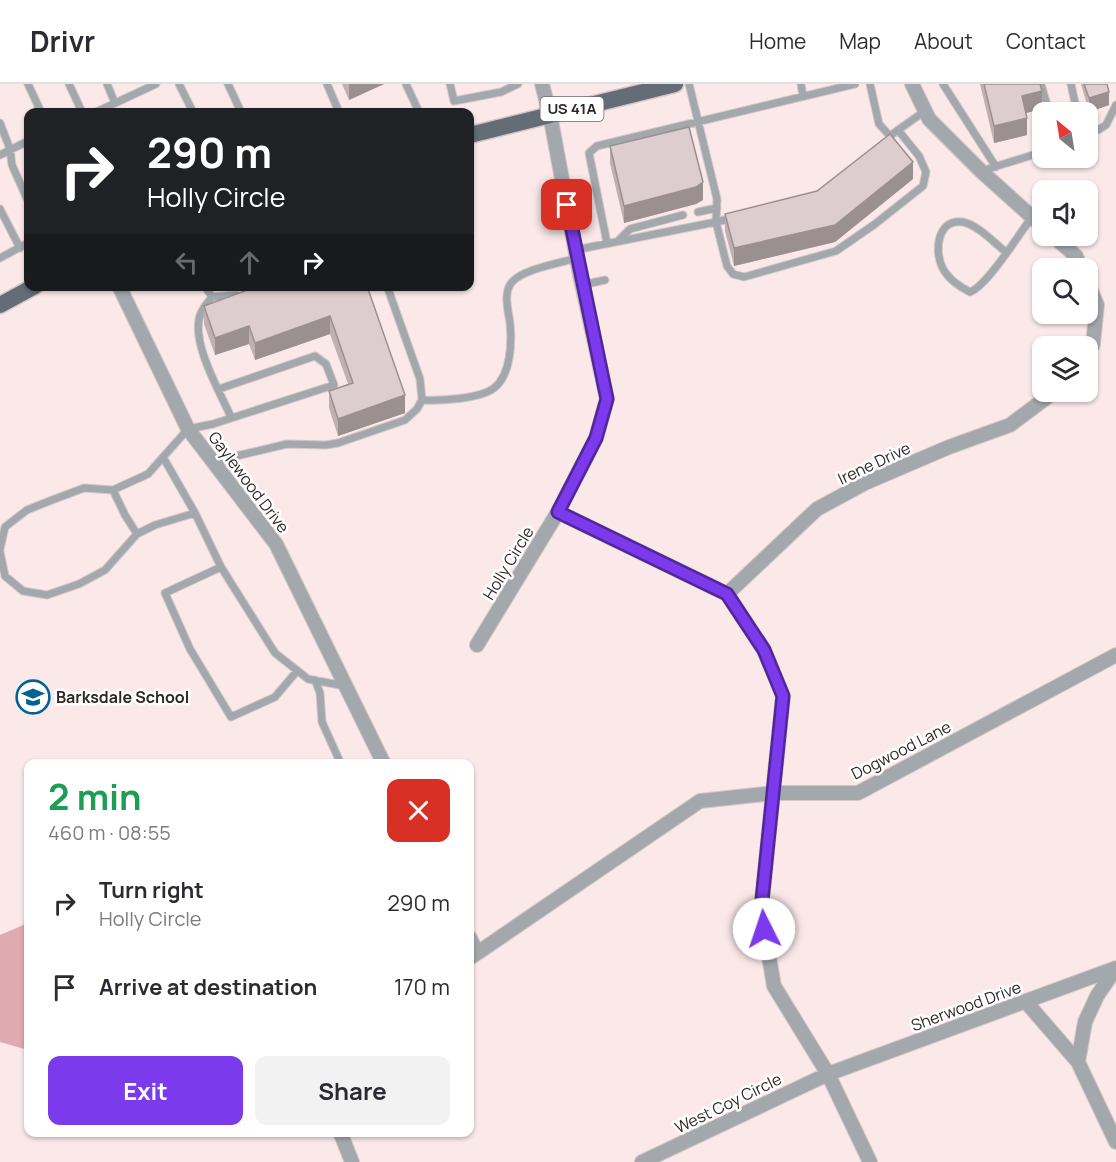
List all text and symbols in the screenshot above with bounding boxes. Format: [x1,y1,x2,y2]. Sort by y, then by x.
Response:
text: Drivr [30,22,95,60]
text: Home [749,27,806,55]
text: Map [839,27,881,55]
text: About [914,27,973,55]
text: Contact [1006,27,1086,55]
road number: US 41A [540,97,604,121]
north arrow [1032,102,1098,168]
map controls [1032,102,1098,402]
text: 290 m [147,123,272,181]
icon: right [48,132,126,210]
text: Holly Circle [147,178,285,215]
pin [541,179,592,230]
button: sound [1032,180,1098,246]
icon: arrive [550,188,583,221]
icon: left [170,246,203,279]
icon: ahead [233,246,266,279]
icon: right [296,246,329,279]
button: search [1032,258,1098,324]
button: layers [1032,336,1098,402]
street label: Gaylewood Drive [204,427,294,537]
street label: Irene Drive [834,437,914,489]
street label: Holly Circle [477,522,539,604]
school or university icon: Barksdale School [15,679,51,715]
place label: Barksdale School [56,686,189,708]
street label: Dogwood Lane [847,715,955,785]
text: 2 min [48,772,142,821]
button: close [387,779,450,842]
text: 460 m · 08:55 [48,819,171,846]
text: Turn right [99,875,204,905]
icon: right [48,887,81,920]
text: 290 m [387,888,450,918]
position arrow [732,897,796,961]
text: Holly Circle [99,905,202,932]
icon: arrive [48,971,81,1004]
text: Arrive at destination [99,972,317,1002]
text: 170 m [394,972,450,1002]
street label: Sherwood Drive [908,976,1024,1036]
button: Exit [48,1056,243,1125]
button: Share [255,1056,450,1125]
street label: West Coy Circle [671,1068,785,1138]

